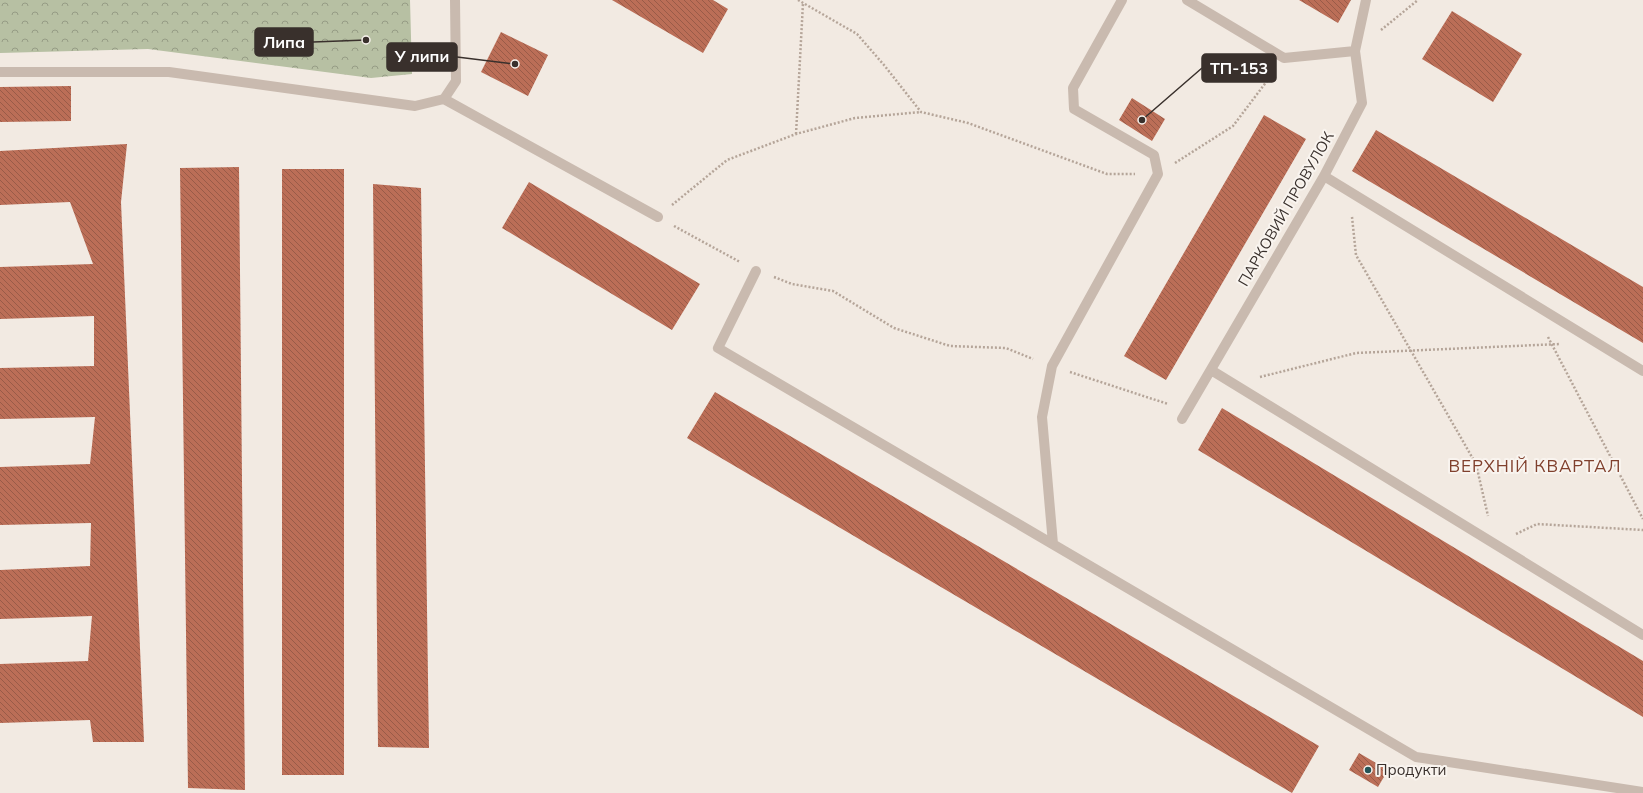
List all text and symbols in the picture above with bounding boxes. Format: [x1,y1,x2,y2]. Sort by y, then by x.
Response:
callout: Липа [255,28,313,56]
text: Липа [263,32,305,52]
callout: У липи [387,43,457,71]
text: У липи [394,46,449,66]
callout: ТП-153 [1202,54,1276,82]
text: ТП-153 [1210,58,1268,78]
street label: ПАРКОВИЙ ПРОВУЛОК [1233,128,1338,289]
district label: ВЕРХНІЙ КВАРТАЛ [1449,455,1621,476]
place label: Продукти [1376,760,1446,779]
marker: Продукти [1363,765,1373,775]

